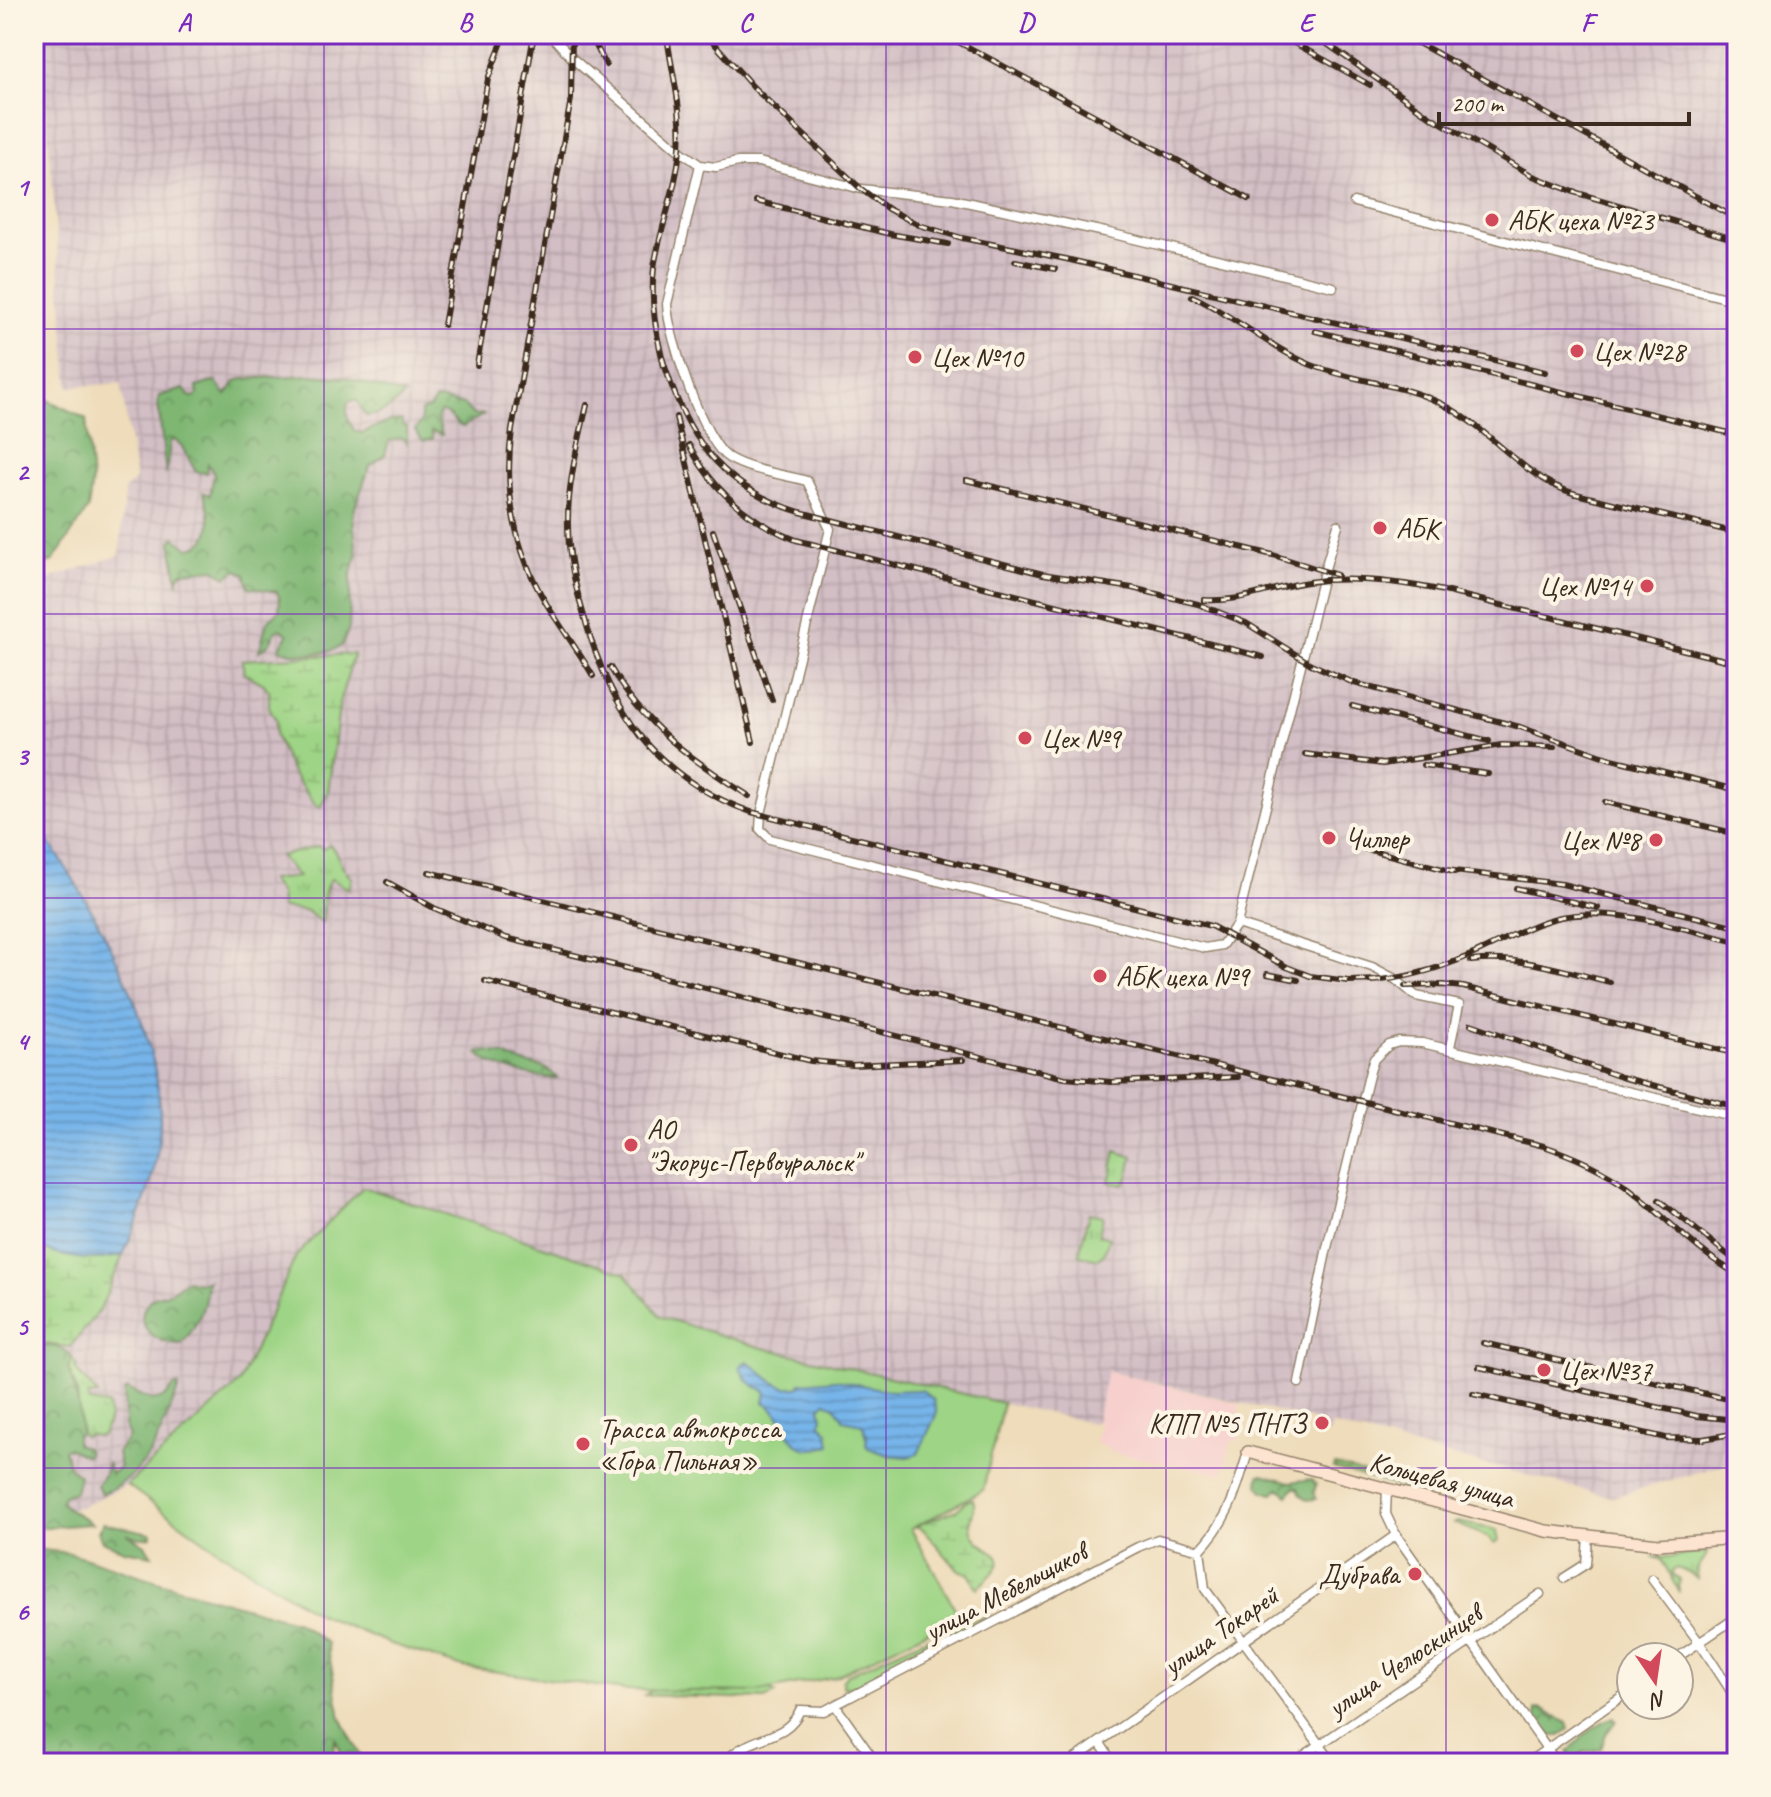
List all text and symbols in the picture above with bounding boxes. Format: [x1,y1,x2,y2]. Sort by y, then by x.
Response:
text: A [177,6,192,39]
text: B [458,6,474,39]
text: C [739,6,755,39]
text: D [1018,6,1036,39]
text: E [1299,6,1317,39]
text: F [1581,6,1599,39]
scale bar [1439,76,1689,126]
text: 200 m [1451,89,1505,119]
text: 1 [16,171,31,204]
place label: АБК цеха №23 [1508,203,1656,238]
marker: АБК цеха №23 [1483,211,1501,229]
place label: Цех №28 [1593,334,1687,369]
place label: Цех №10 [931,340,1025,375]
marker: Цех №28 [1568,342,1586,360]
marker: Цех №10 [906,348,924,366]
text: 2 [16,455,30,488]
place label: АБК [1396,511,1443,546]
marker: АБК [1371,519,1389,537]
place label: Цех №14 [1539,569,1633,604]
marker: Цех №14 [1638,577,1656,595]
place label: Цех №9 [1041,721,1123,756]
marker: Цех №9 [1016,729,1034,747]
text: 3 [16,740,30,773]
place label: Чиллер [1345,821,1411,856]
place label: Цех №8 [1561,823,1642,858]
marker: Чиллер [1320,829,1338,847]
marker: Цех №8 [1647,831,1665,849]
place label: АБК цеха №9 [1116,959,1251,994]
marker: АБК цеха №9 [1091,967,1109,985]
text: 4 [16,1025,31,1058]
place label: АО "Экорус-Первоуральск" [647,1112,864,1179]
marker: АО "Экорус-Первоуральск" [622,1136,640,1154]
text: 5 [16,1310,30,1343]
place label: Цех №37 [1560,1353,1653,1388]
marker: Цех №37 [1535,1361,1553,1379]
place label: КПП №5 ПНТЗ [1149,1406,1309,1441]
place label: Трасса автокросса «Гора Пильная» [599,1411,783,1478]
marker: КПП №5 ПНТЗ [1313,1414,1331,1432]
marker: Трасса автокросса «Гора Пильная» [574,1435,592,1453]
street label: Кольцевая улица [1366,1443,1519,1516]
street label: улица Мебельщиков [916,1532,1097,1650]
place label: Дубрава [1319,1557,1402,1592]
marker: Дубрава [1406,1565,1424,1583]
street label: улица Токарей [1154,1577,1286,1684]
street label: улица Челюскинцев [1319,1593,1492,1726]
text: 6 [16,1595,30,1628]
north arrow [1615,1641,1695,1721]
text: N [1646,1684,1669,1715]

